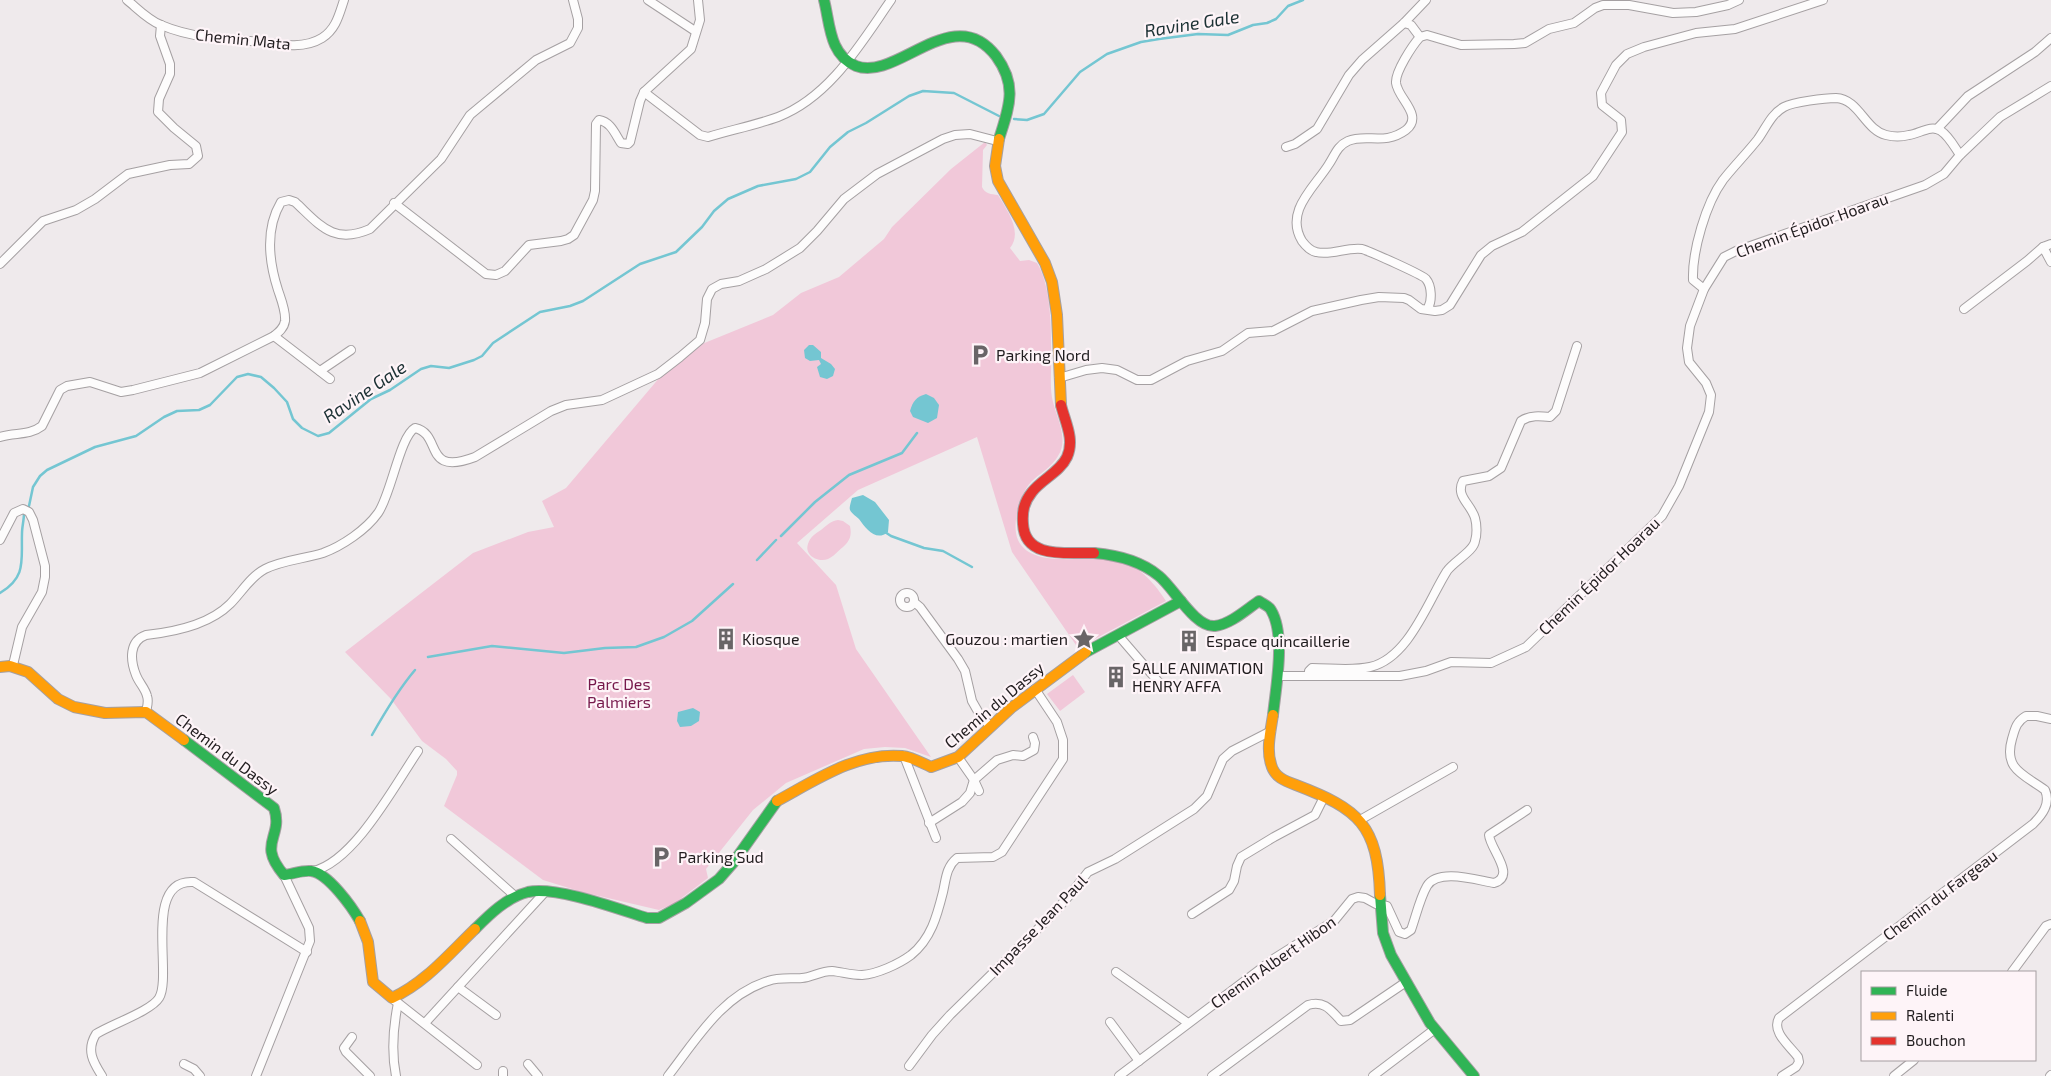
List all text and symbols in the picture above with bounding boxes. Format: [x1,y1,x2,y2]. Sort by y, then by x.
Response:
water label: Ravine Gale [1143,5,1241,41]
street label: Chemin Mata [195,24,292,53]
street label: Chemin Épidor Hoarau [1733,188,1891,261]
parking icon: Parking Nord [967,342,993,368]
place label: Parking Nord [996,345,1090,364]
water label: Ravine Gale [319,355,411,427]
street label: Chemin Épidor Hoarau [1534,513,1663,638]
building icon: Kiosque [713,626,739,652]
place icon: Gouzou : martien [1071,626,1097,652]
building icon: Espace quincaillerie [1176,628,1202,654]
place label: Kiosque [742,629,799,648]
place label: Gouzou : martien [945,629,1068,648]
place label: Espace quincaillerie [1206,631,1350,650]
street label: Chemin du Dassy [940,657,1048,752]
place label: SALLE ANIMATION HENRY AFFA [1132,658,1263,695]
building icon: SALLE ANIMATION HENRY AFFA [1103,664,1129,690]
park label: Parc Des Palmiers [587,674,651,711]
street label: Chemin du Dassy [172,709,283,799]
parking icon: Parking Sud [648,844,674,870]
street label: Chemin du Fargeau [1879,845,2001,944]
place label: Parking Sud [678,847,764,866]
street label: Impasse Jean Paul [985,870,1091,979]
street label: Chemin Albert Hibon [1207,911,1339,1012]
legend [1861,971,2036,1061]
text: Fluide [1906,981,1947,999]
text: Ralenti [1906,1006,1954,1024]
text: Bouchon [1906,1031,1966,1049]

